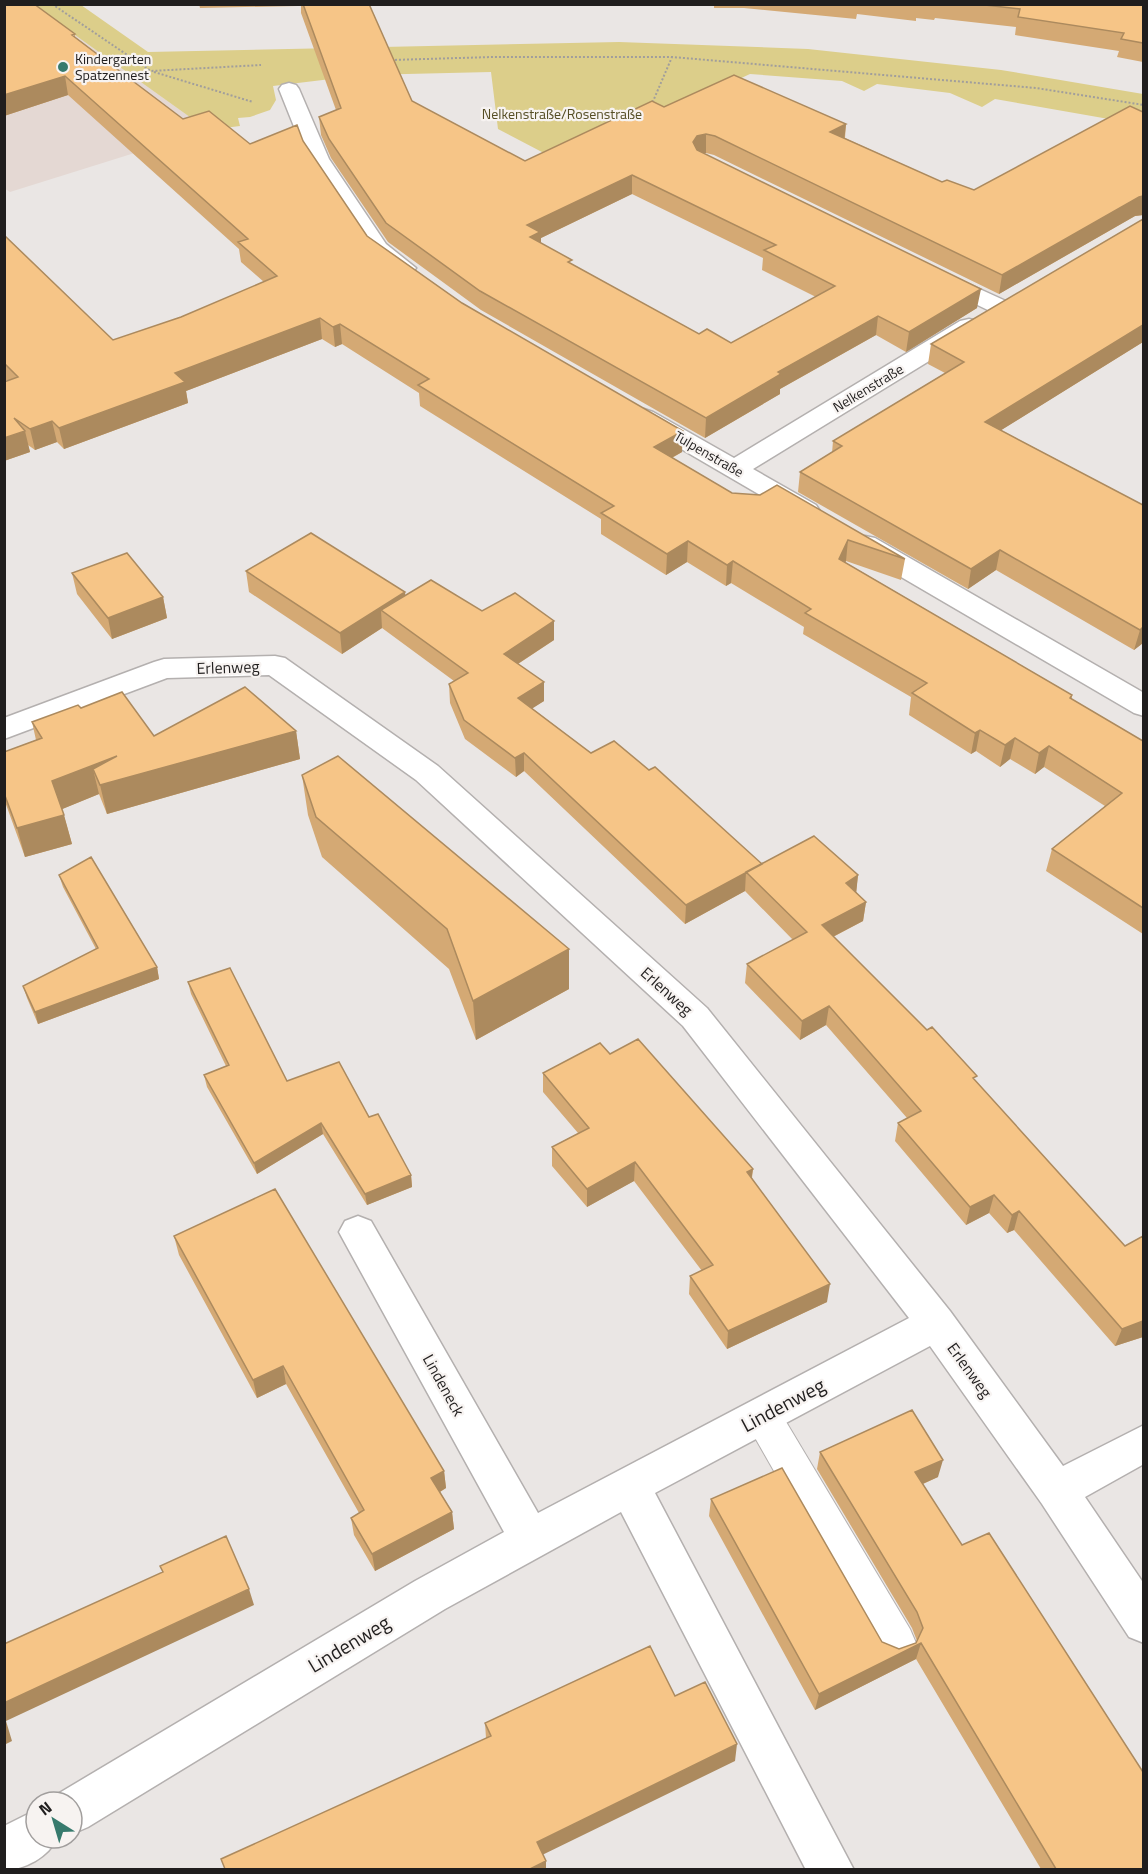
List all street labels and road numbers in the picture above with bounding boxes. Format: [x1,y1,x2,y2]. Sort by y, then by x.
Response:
street label: Nelkenstraße [828,358,907,417]
street label: Tulpenstraße [671,425,748,482]
street label: Erlenweg [196,654,260,680]
street label: Erlenweg [636,961,698,1021]
street label: Erlenweg [942,1337,998,1403]
street label: Lindeneck [417,1350,471,1421]
street label: Lindenweg [735,1369,830,1440]
street label: Lindenweg [302,1607,396,1680]

